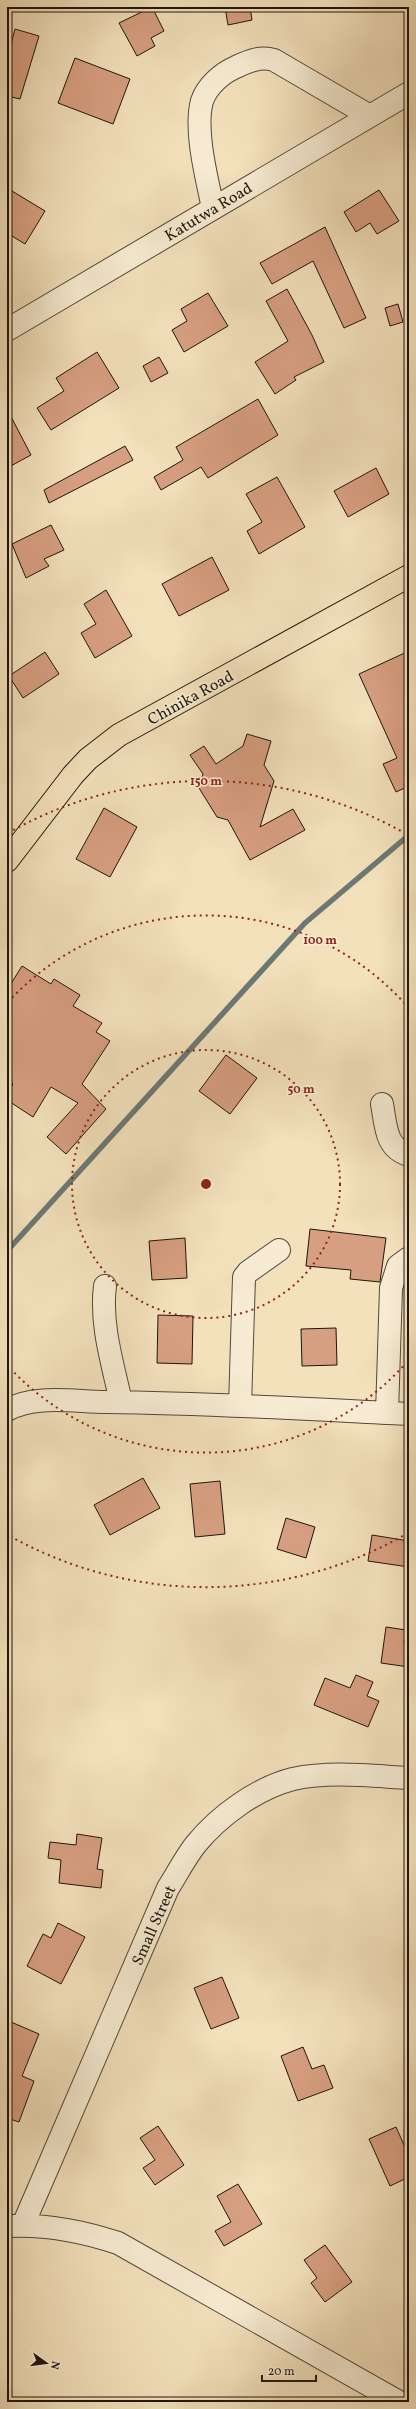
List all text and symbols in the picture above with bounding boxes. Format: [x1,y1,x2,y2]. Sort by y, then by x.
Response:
street label: Katutwa Road [161,178,257,248]
street label: Chinika Road [144,666,238,731]
text: 150 m [190,774,222,790]
text: 100 m [303,933,337,949]
text: 50 m [287,1082,315,1098]
centre of rings [199,1177,213,1191]
street label: Small Street [127,1882,182,1969]
north arrow [26,2343,66,2383]
scale bar [262,2357,316,2383]
text: N [46,2359,62,2371]
text: 20 m [268,2364,295,2380]

